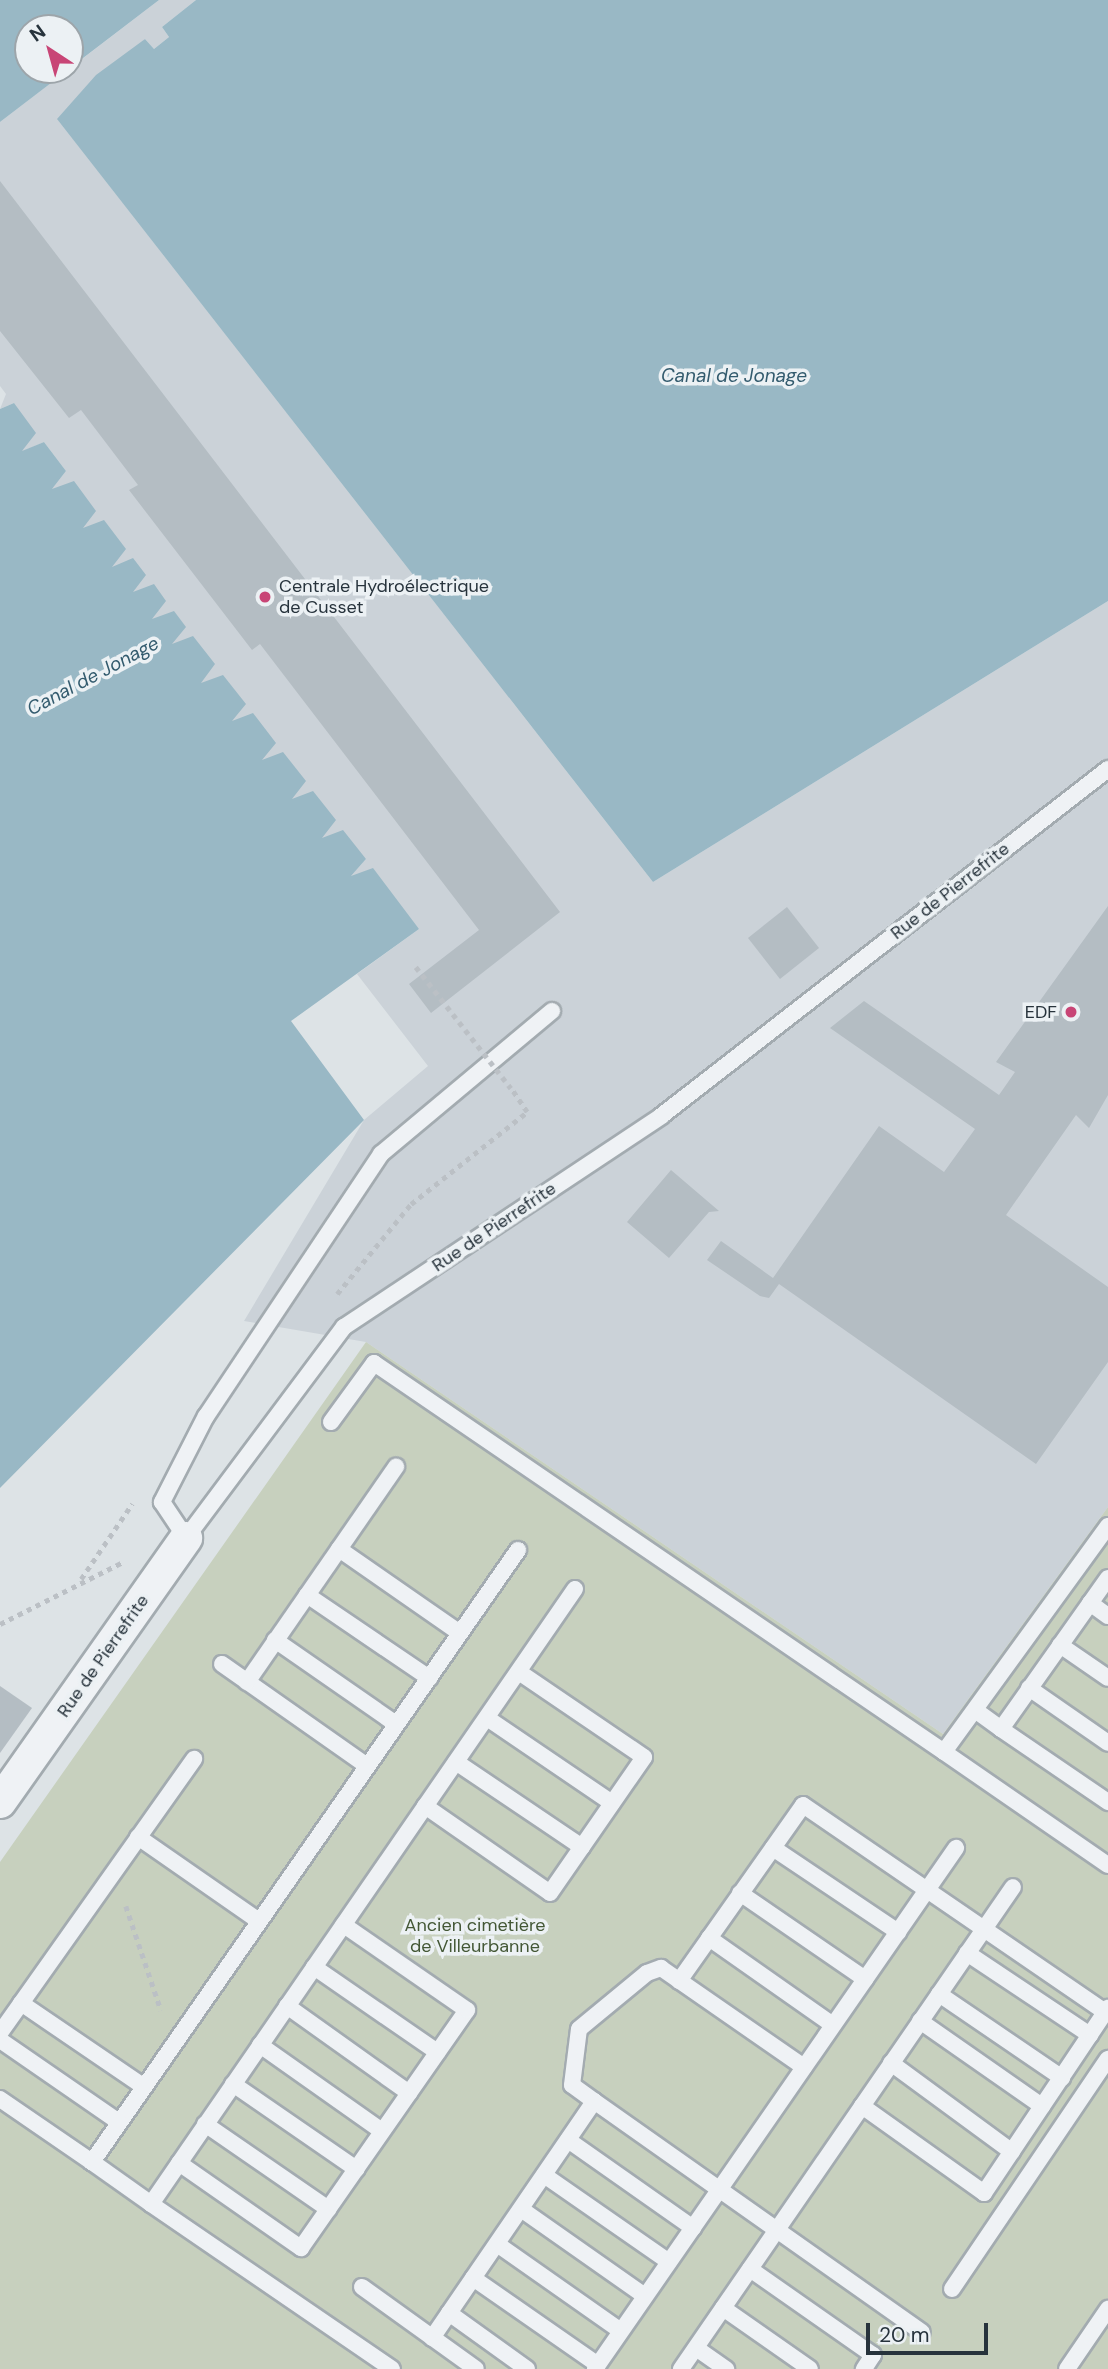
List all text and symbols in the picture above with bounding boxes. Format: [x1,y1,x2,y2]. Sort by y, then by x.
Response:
north arrow [14,14,84,84]
text: N [25,19,50,47]
water label: Canal de Jonage [661,365,807,387]
place label: Centrale Hydroélectrique de Cusset [279,576,489,618]
marker: Centrale Hydroélectrique de Cusset [257,589,273,605]
water label: Canal de Jonage [23,632,163,720]
street label: Rue de Pierrefrite [886,838,1014,944]
place label: EDF [1025,1001,1057,1023]
marker: EDF [1063,1004,1079,1020]
street label: Rue de Pierrefrite [428,1178,560,1276]
street label: Rue de Pierrefrite [53,1591,153,1721]
park label: Ancien cimetière de Villeurbanne [405,1915,545,1958]
scale bar [870,2310,992,2354]
text: 20 m [879,2321,930,2349]

